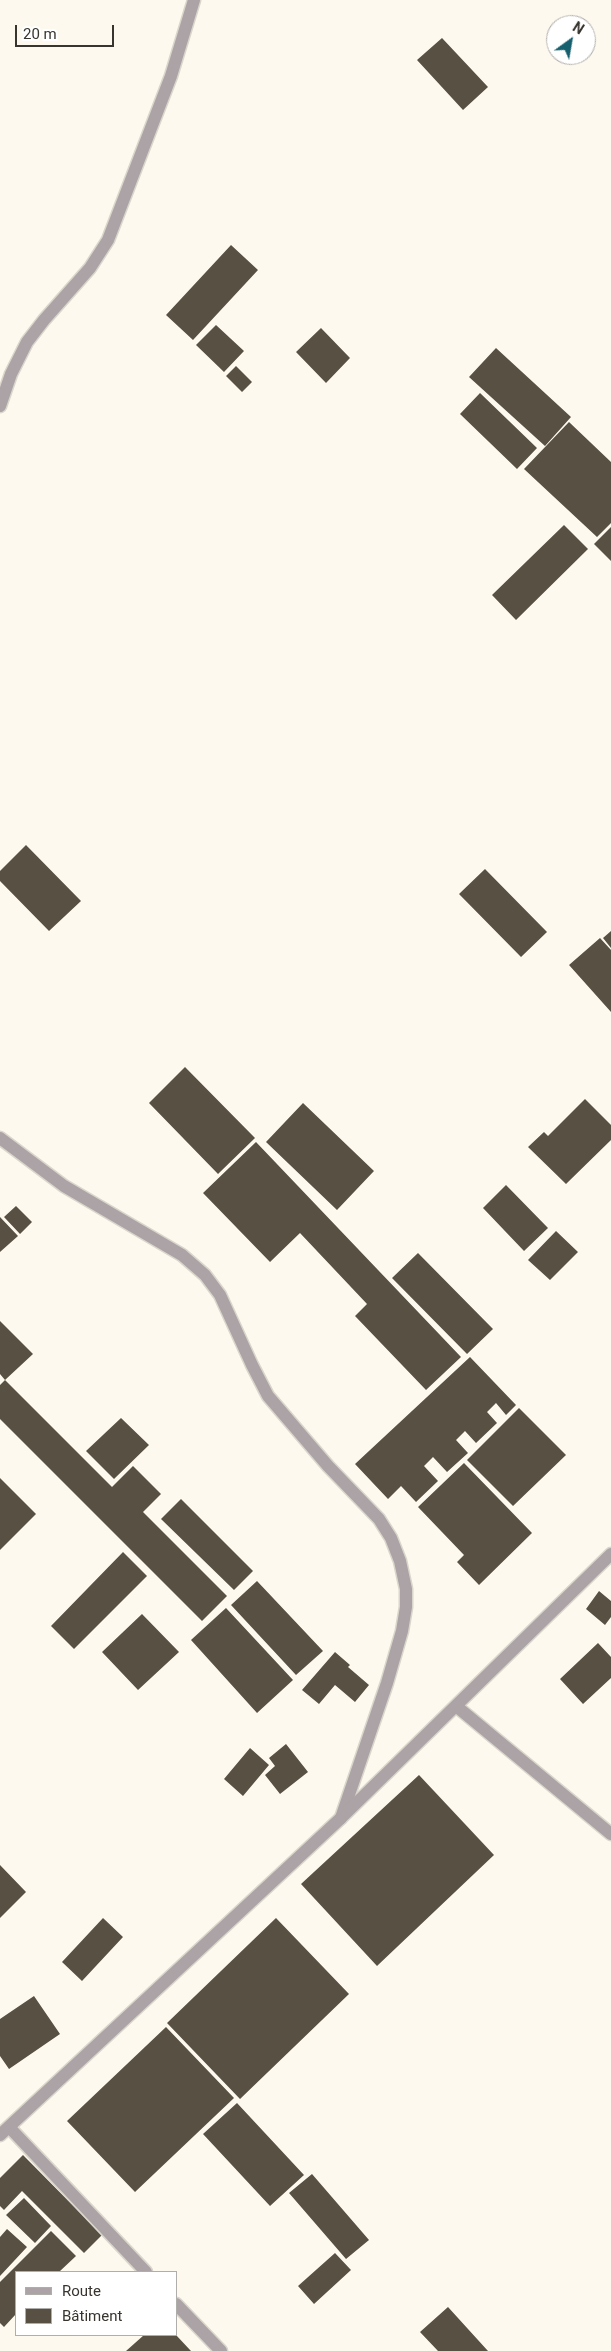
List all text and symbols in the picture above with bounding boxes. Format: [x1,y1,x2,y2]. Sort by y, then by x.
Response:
scale bar [18,15,116,47]
north arrow [546,15,596,65]
text: N [570,19,587,38]
text: 20 m [23,25,57,43]
legend [15,2271,178,2336]
text: Route [62,2282,101,2300]
text: Bâtiment [62,2307,122,2325]

